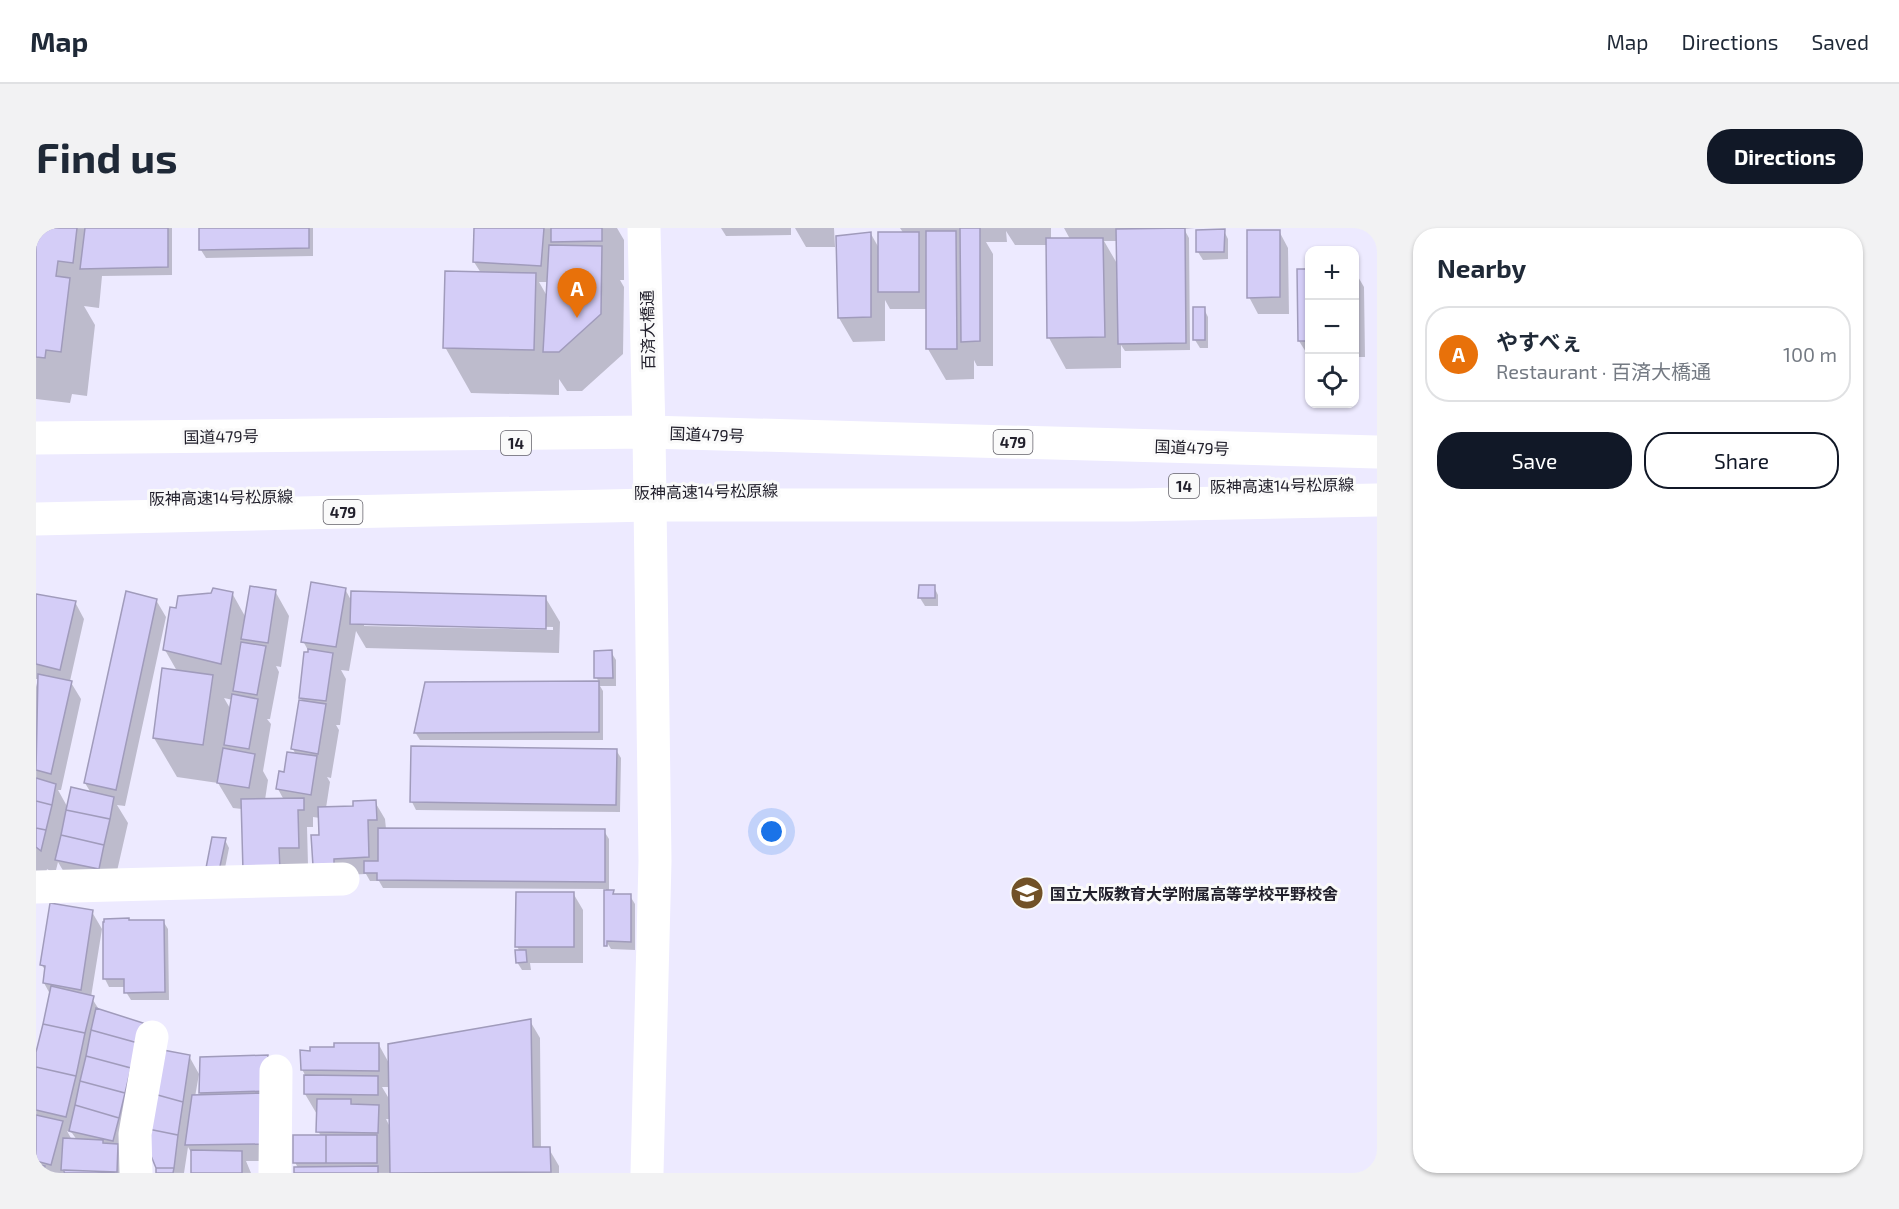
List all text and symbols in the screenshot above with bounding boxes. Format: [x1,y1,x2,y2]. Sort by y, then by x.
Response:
text: Map [30,24,88,58]
text: Map [1606,29,1649,54]
text: Directions [1682,29,1778,54]
text: Saved [1811,29,1869,54]
button: Directions [1707,129,1863,184]
text: Find us [36,131,178,181]
map controls [1305,246,1359,408]
button: + [1305,246,1359,300]
text: Nearby [1437,252,1526,283]
pin: A [558,268,596,318]
street label: 百済大橋通 [637,290,657,370]
button: − [1305,300,1359,354]
text: やすべぇ [1496,328,1582,354]
text: A [1452,342,1465,366]
text: 100 m [1783,342,1837,366]
button: locate [1305,354,1359,408]
text: Restaurant · 百済大橋通 [1496,359,1711,383]
street label: 国道479号 [669,423,745,445]
street label: 国道479号 [183,426,259,446]
road number: 479 [994,430,1032,454]
road number: 14 [501,431,531,455]
button: Save [1437,432,1632,489]
button: Share [1644,432,1839,489]
street label: 国道479号 [1154,436,1230,458]
road number: 14 [1169,474,1199,498]
street label: 阪神高速14号松原線 [1210,474,1354,496]
street label: 阪神高速14号松原線 [634,480,778,502]
street label: 阪神高速14号松原線 [149,486,293,508]
road number: 479 [324,500,362,524]
your location [757,817,786,846]
school or university icon: 国立大阪教育大学附属高等学校平野校舎 [1009,875,1045,911]
place label: 国立大阪教育大学附属高等学校平野校舎 [1050,884,1338,903]

